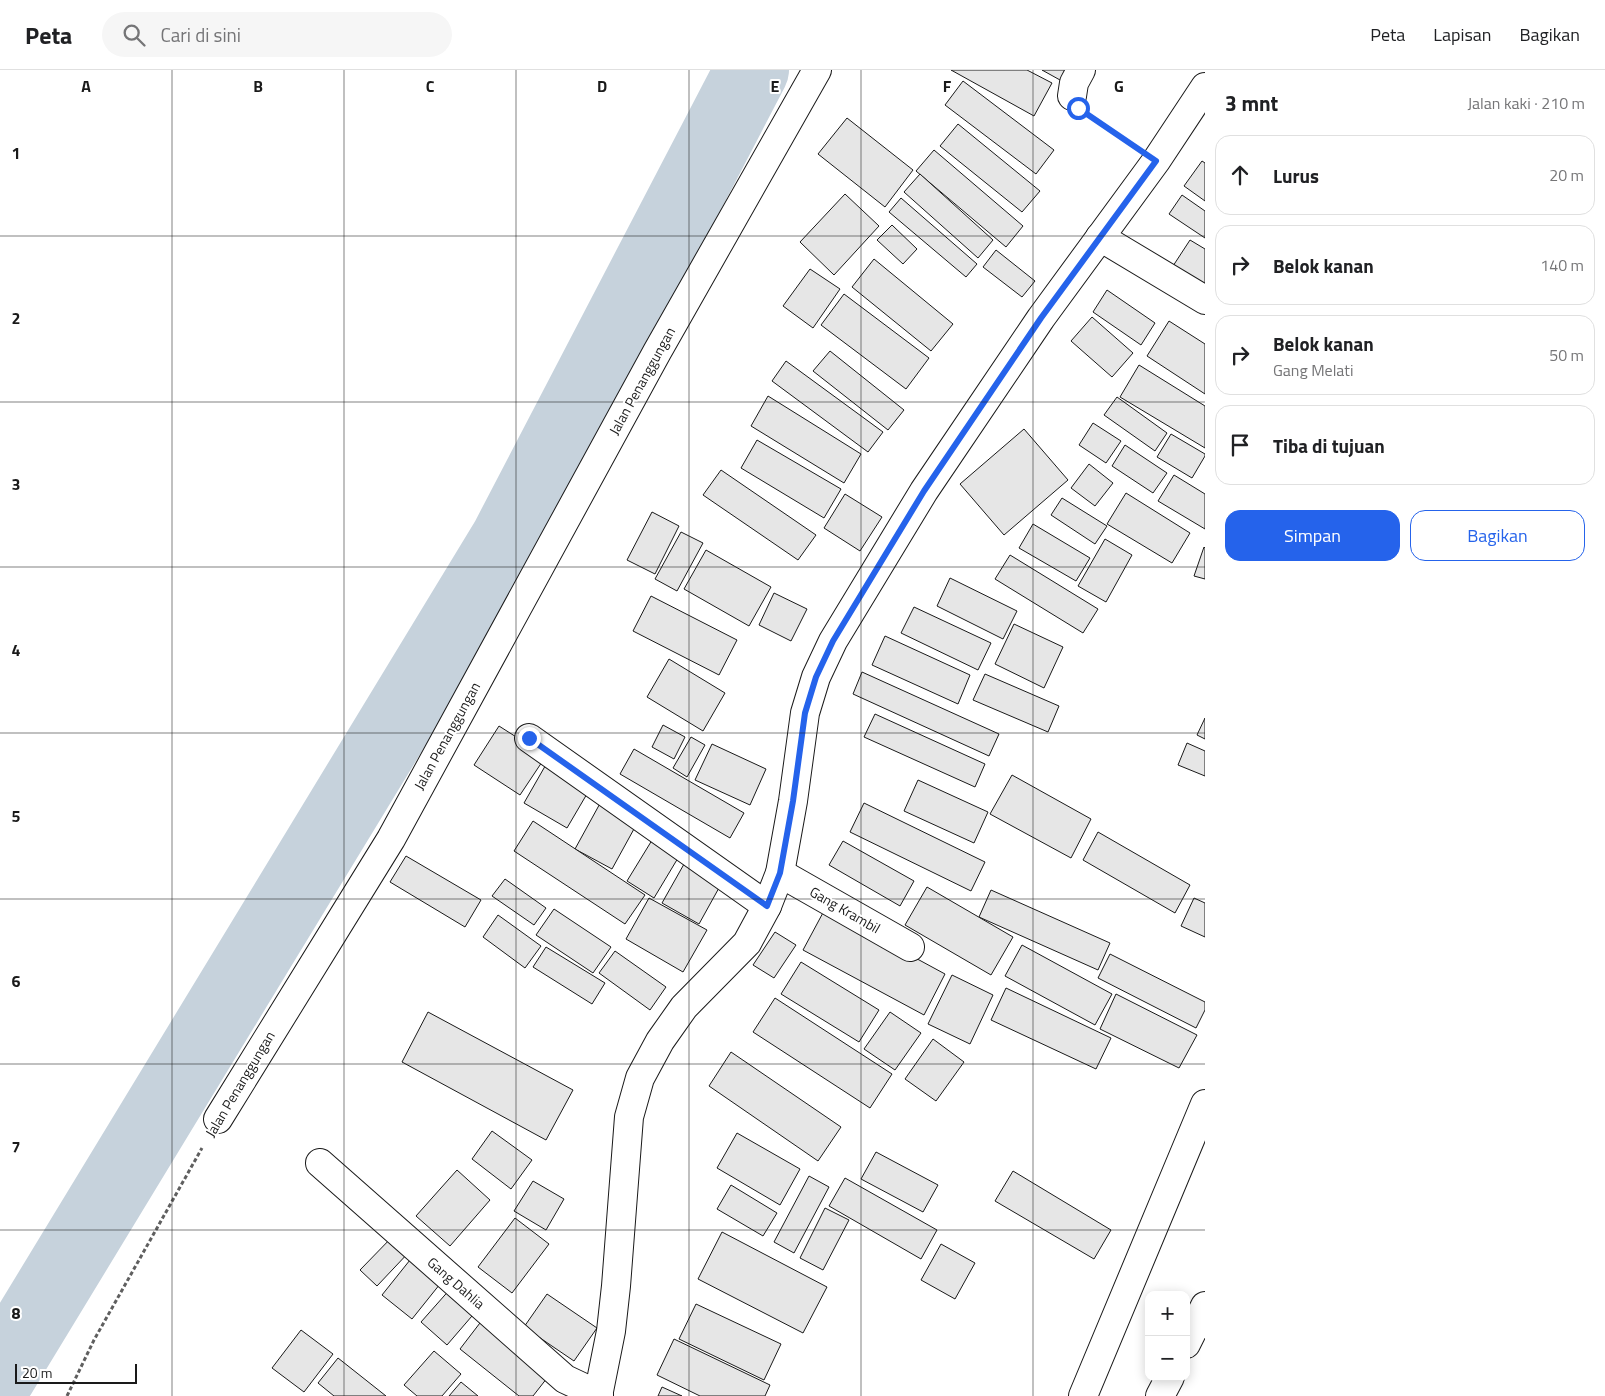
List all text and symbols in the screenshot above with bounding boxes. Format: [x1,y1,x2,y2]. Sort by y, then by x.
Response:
search box [102,12,452,57]
text: Peta [25,17,72,53]
text: Cari di sini [160,20,241,49]
icon: search [120,21,148,49]
text: Peta [1370,21,1405,48]
text: Lapisan [1433,21,1491,48]
text: Bagikan [1519,21,1580,48]
text: A [81,74,91,98]
text: B [253,74,263,98]
text: C [426,74,435,98]
text: D [597,74,607,98]
text: E [771,74,780,98]
text: F [943,74,952,98]
text: G [1114,74,1124,98]
text: 3 mnt [1225,87,1278,119]
text: Jalan kaki · 210 m [1467,91,1585,115]
route start [1067,97,1090,120]
text: 1 [12,141,20,165]
icon: ahead [1226,161,1254,189]
text: Lurus [1273,161,1319,190]
text: 20 m [1549,163,1584,187]
icon: right [1226,251,1254,279]
text: Belok kanan [1273,251,1374,280]
text: 140 m [1540,253,1584,277]
text: 2 [12,306,20,330]
street label: Jalan Penanggungan [603,323,680,438]
text: Belok kanan [1273,329,1374,358]
icon: right [1226,341,1254,369]
text: 50 m [1549,343,1584,367]
text: Gang Melati [1273,358,1353,382]
icon: arrive [1226,431,1254,459]
text: Tiba di tujuan [1273,431,1385,460]
text: 3 [12,472,20,496]
button: Simpan [1225,510,1400,561]
button: Bagikan [1410,510,1585,561]
text: 4 [12,638,21,662]
street label: Jalan Penanggungan [408,678,485,793]
route end [518,727,541,750]
text: 5 [12,804,21,828]
street label: Gang Krambil [806,881,885,938]
text: 6 [12,969,21,993]
street label: Jalan Penanggungan [200,1027,280,1141]
text: 7 [12,1135,20,1159]
street label: Gang Dahlia [423,1252,490,1314]
map controls [1145,1291,1190,1381]
button: + [1145,1291,1190,1336]
text: 8 [12,1301,21,1325]
button: − [1145,1336,1190,1381]
scale bar [15,1361,138,1384]
text: 20 m [22,1362,52,1383]

